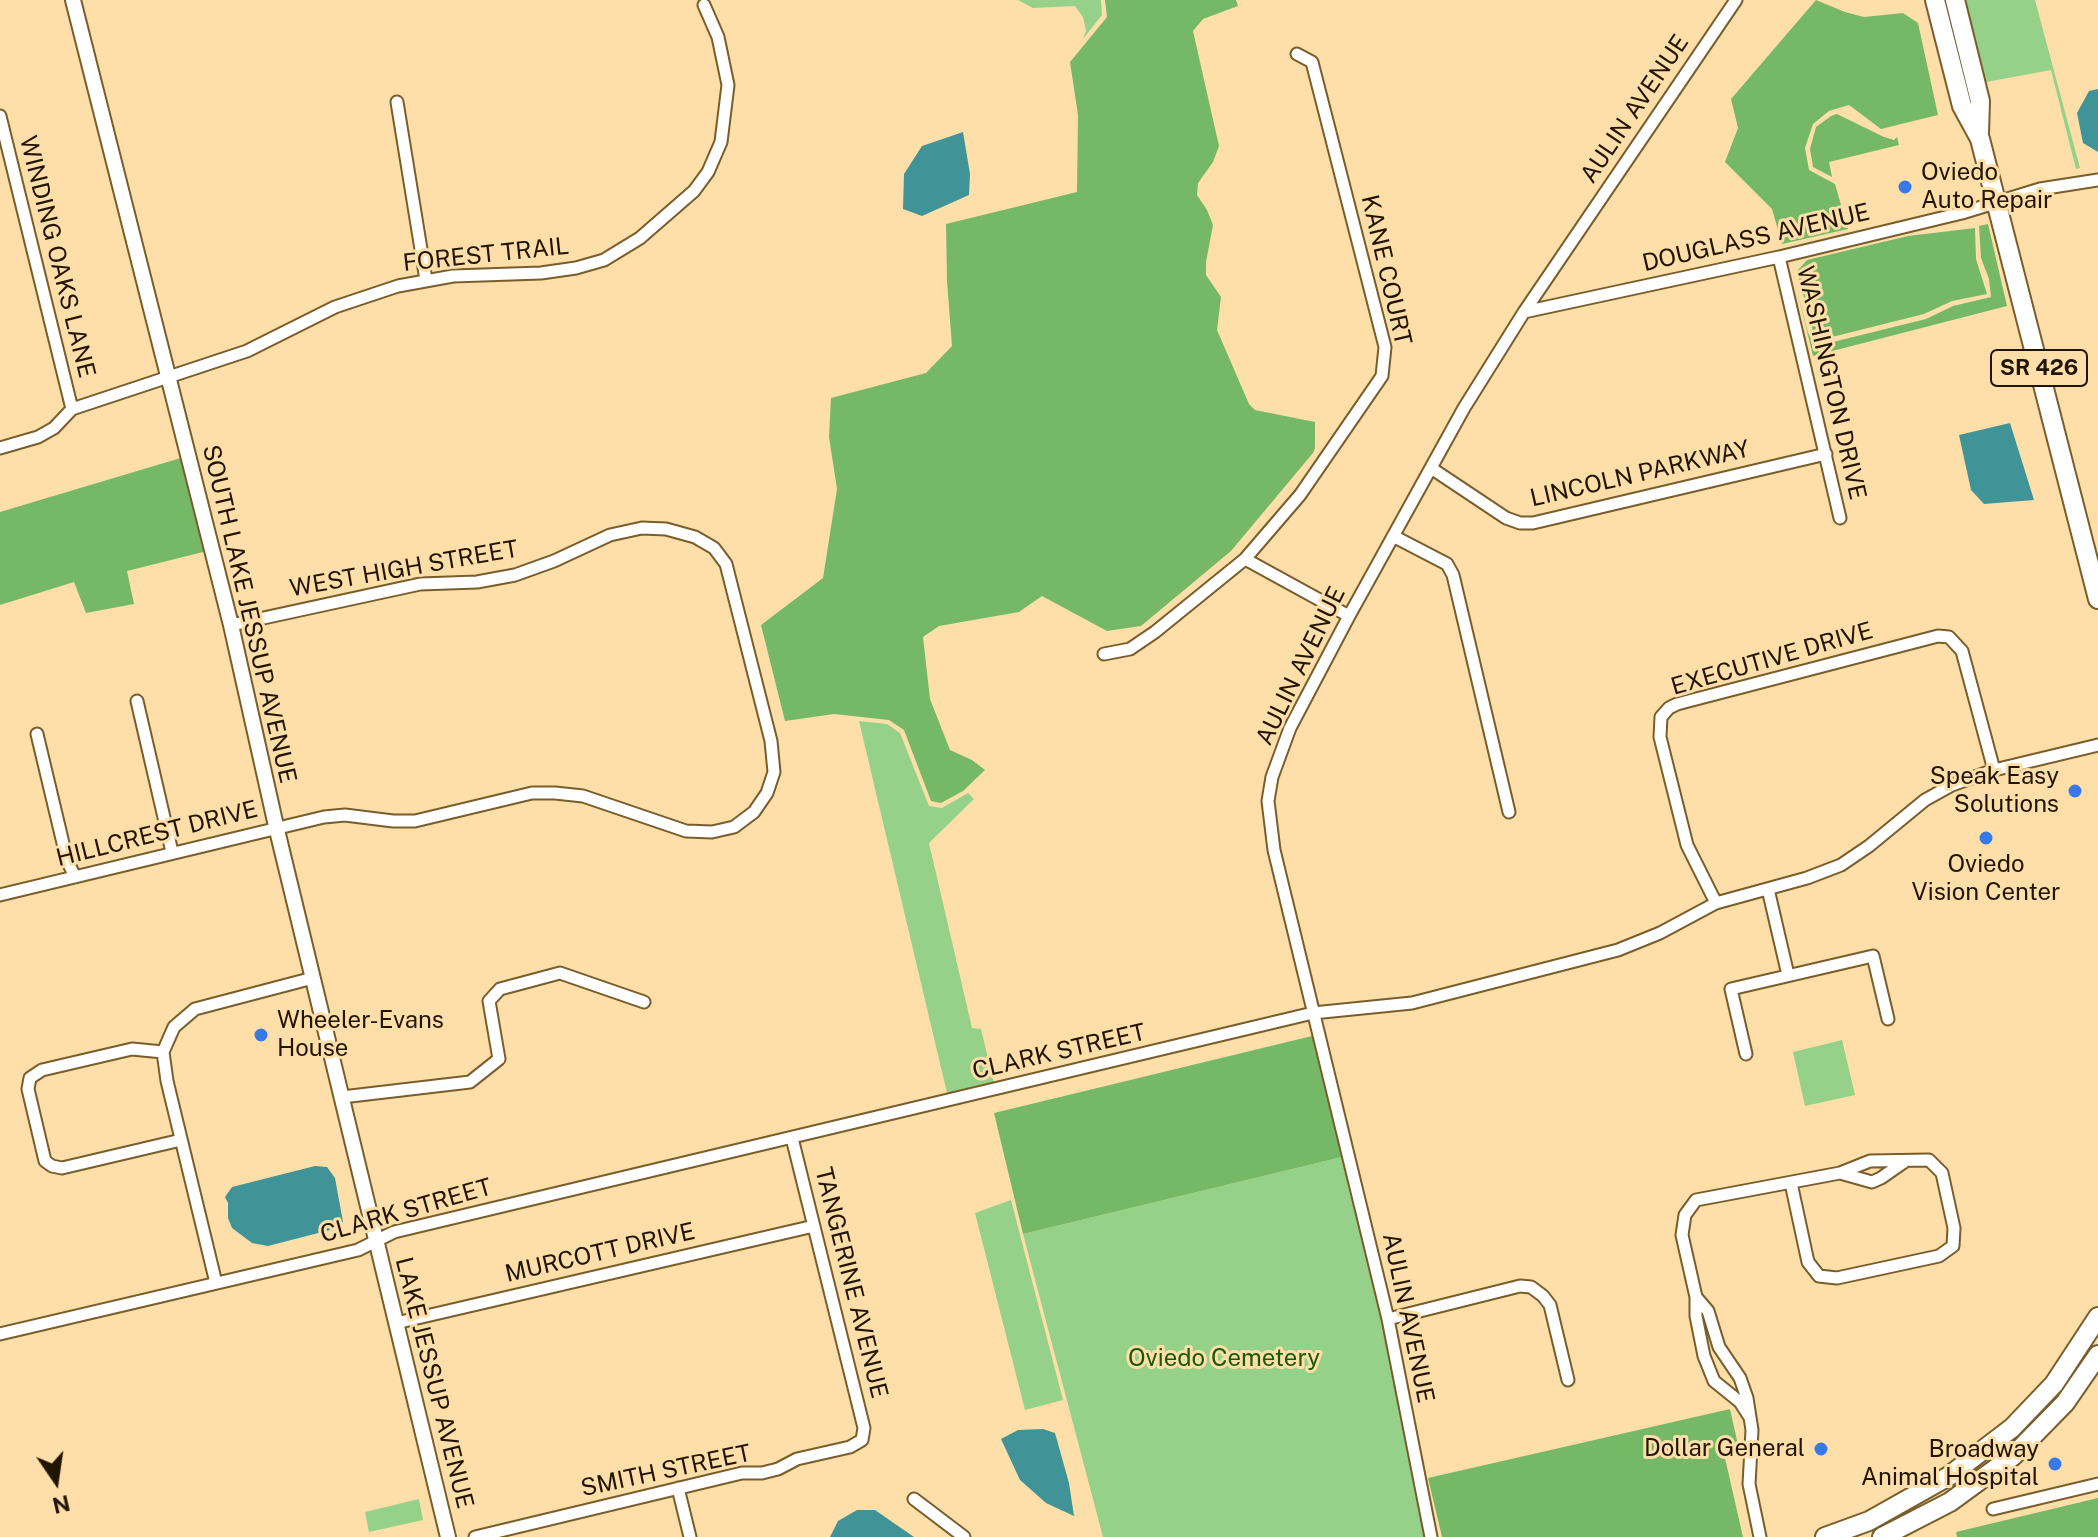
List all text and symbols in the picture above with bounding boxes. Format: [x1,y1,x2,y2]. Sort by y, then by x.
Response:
street label: AULIN AVENUE [1575,29,1695,189]
street label: WINDING OAKS LANE [13,133,101,381]
place label: Oviedo Auto Repair [1921,159,2053,215]
marker: Oviedo Auto Repair [1896,178,1914,196]
street label: KANE COURT [1355,192,1417,348]
street label: DOUGLASS AVENUE [1639,198,1873,278]
street label: FOREST TRAIL [401,232,571,278]
street label: WASHINGTON DRIVE [1790,263,1872,503]
road number: SR 426 [1991,350,2087,386]
street label: LINCOLN PARKWAY [1527,435,1753,513]
street label: SOUTH LAKE JESSUP AVENUE [196,442,302,786]
street label: WEST HIGH STREET [288,535,520,603]
street label: AULIN AVENUE [1250,582,1352,750]
street label: EXECUTIVE DRIVE [1668,616,1876,702]
place label: Speak Easy Solutions [1930,763,2059,819]
marker: Speak Easy Solutions [2066,782,2084,800]
street label: HILLCREST DRIVE [53,795,261,873]
marker: Oviedo Vision Center [1977,829,1995,847]
place label: Oviedo Vision Center [1912,851,2060,907]
place label: Wheeler-Evans House [277,1007,444,1063]
street label: CLARK STREET [970,1018,1148,1086]
marker: Wheeler-Evans House [252,1026,270,1044]
street label: TANGERINE AVENUE [808,1165,894,1401]
street label: CLARK STREET [317,1173,495,1249]
street label: MURCOTT DRIVE [502,1217,698,1289]
street label: AULIN AVENUE [1376,1231,1440,1405]
street label: LAKE JESSUP AVENUE [389,1254,479,1512]
park label: Oviedo Cemetery [1128,1345,1320,1373]
place label: Dollar General [1644,1435,1805,1463]
place label: Broadway Animal Hospital [1861,1436,2039,1492]
street label: SMITH STREET [578,1439,754,1503]
marker: Dollar General [1812,1440,1830,1458]
north arrow [16,1441,96,1521]
marker: Broadway Animal Hospital [2046,1455,2064,1473]
text: N [50,1490,73,1519]

